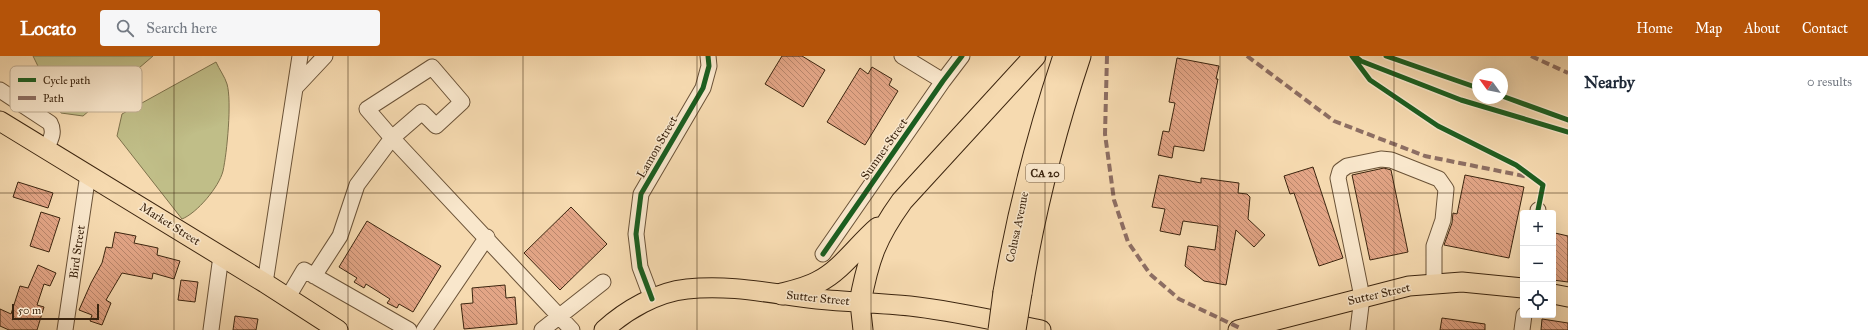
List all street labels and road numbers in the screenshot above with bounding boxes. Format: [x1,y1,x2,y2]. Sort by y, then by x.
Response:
street label: Lamon Street [634,113,681,180]
street label: Sumner Street [858,115,911,182]
road number: CA 20 [1026,164,1064,182]
street label: Colusa Avenue [1003,190,1031,264]
street label: Market Street [137,200,204,249]
street label: Bird Street [66,224,88,280]
street label: Sutter Street [1346,280,1412,308]
street label: Sutter Street [786,288,851,308]

